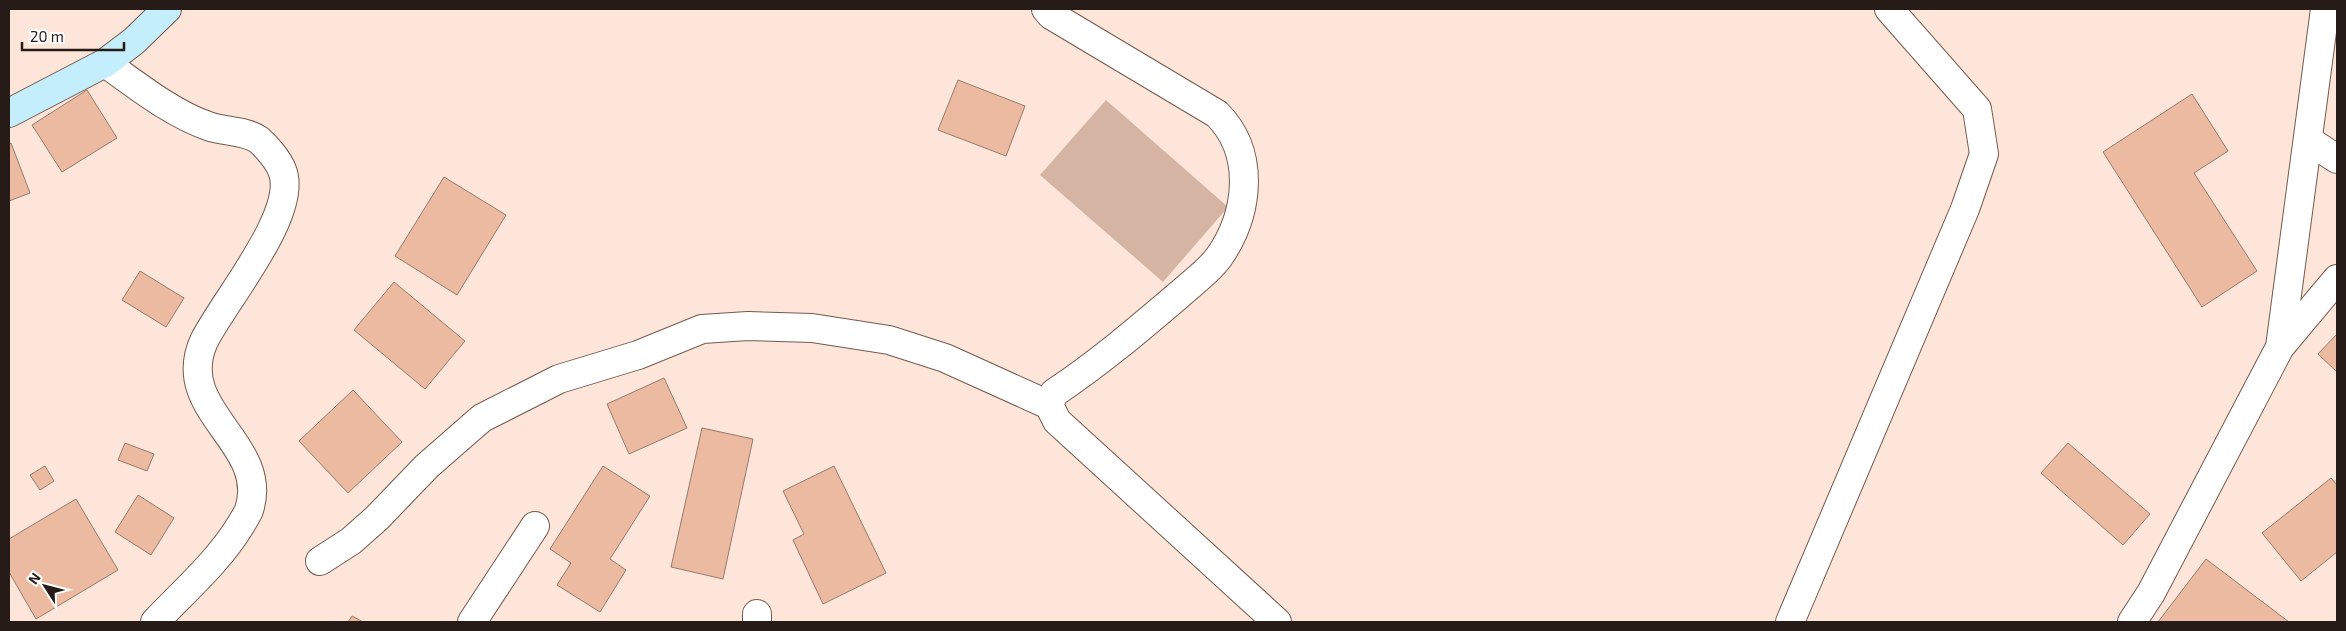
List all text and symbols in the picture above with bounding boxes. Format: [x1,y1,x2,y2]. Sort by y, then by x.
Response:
scale bar [22,20,125,52]
text: 20 m [30,27,64,45]
north arrow [20,561,70,611]
text: N [24,569,44,587]

